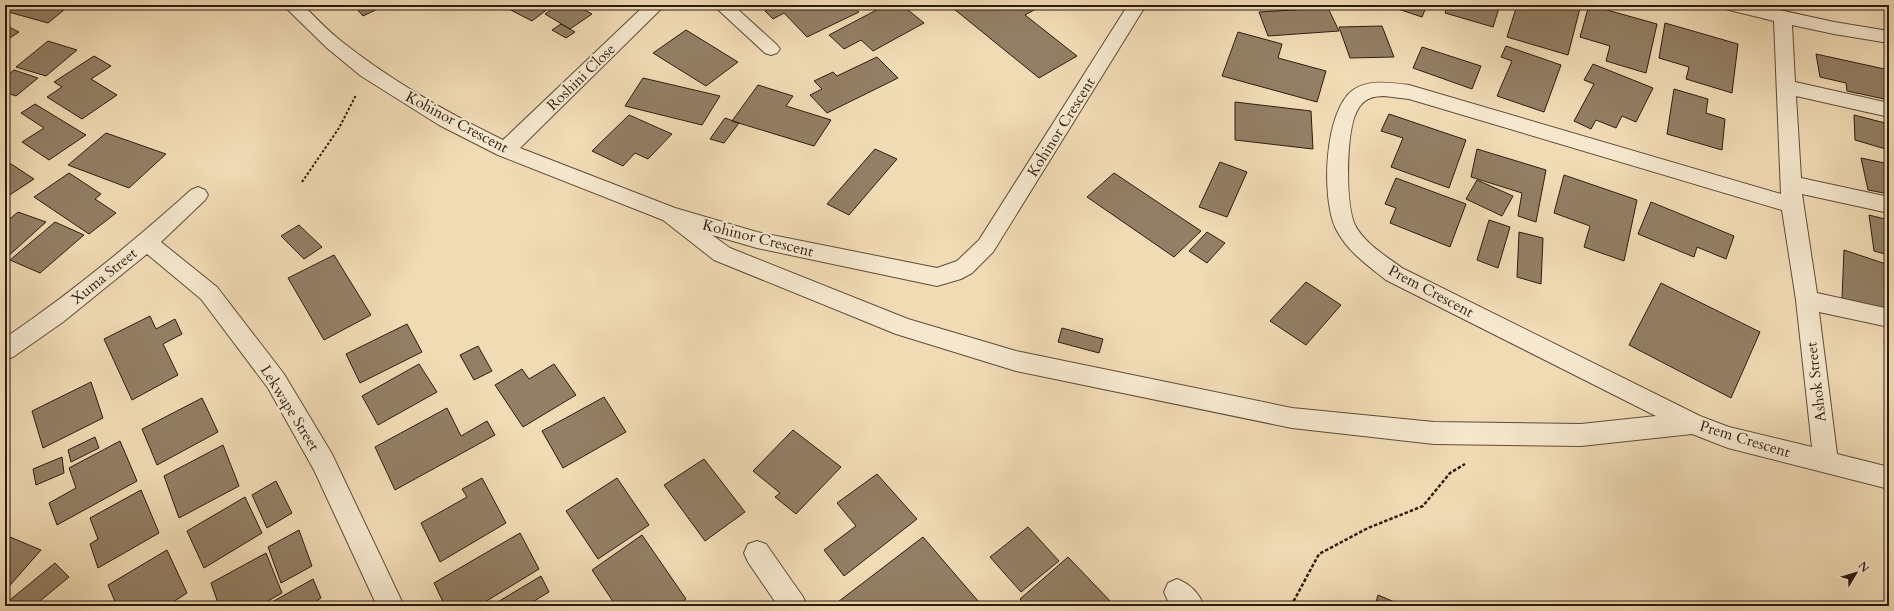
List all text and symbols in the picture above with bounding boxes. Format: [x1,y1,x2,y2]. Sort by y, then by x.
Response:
street label: Roshini Close [542,39,620,115]
street label: Kohinor Crescent [1022,73,1100,180]
street label: Kohinor Crescent [402,87,512,158]
street label: Kohinor Crescent [700,215,816,261]
street label: Xuma Street [67,243,141,309]
street label: Prem Crescent [1385,260,1477,322]
street label: Ashok Street [1801,341,1831,423]
street label: Lekwape Street [256,361,324,455]
street label: Prem Crescent [1697,416,1793,462]
north arrow [1836,553,1876,593]
text: N [1855,559,1873,576]

